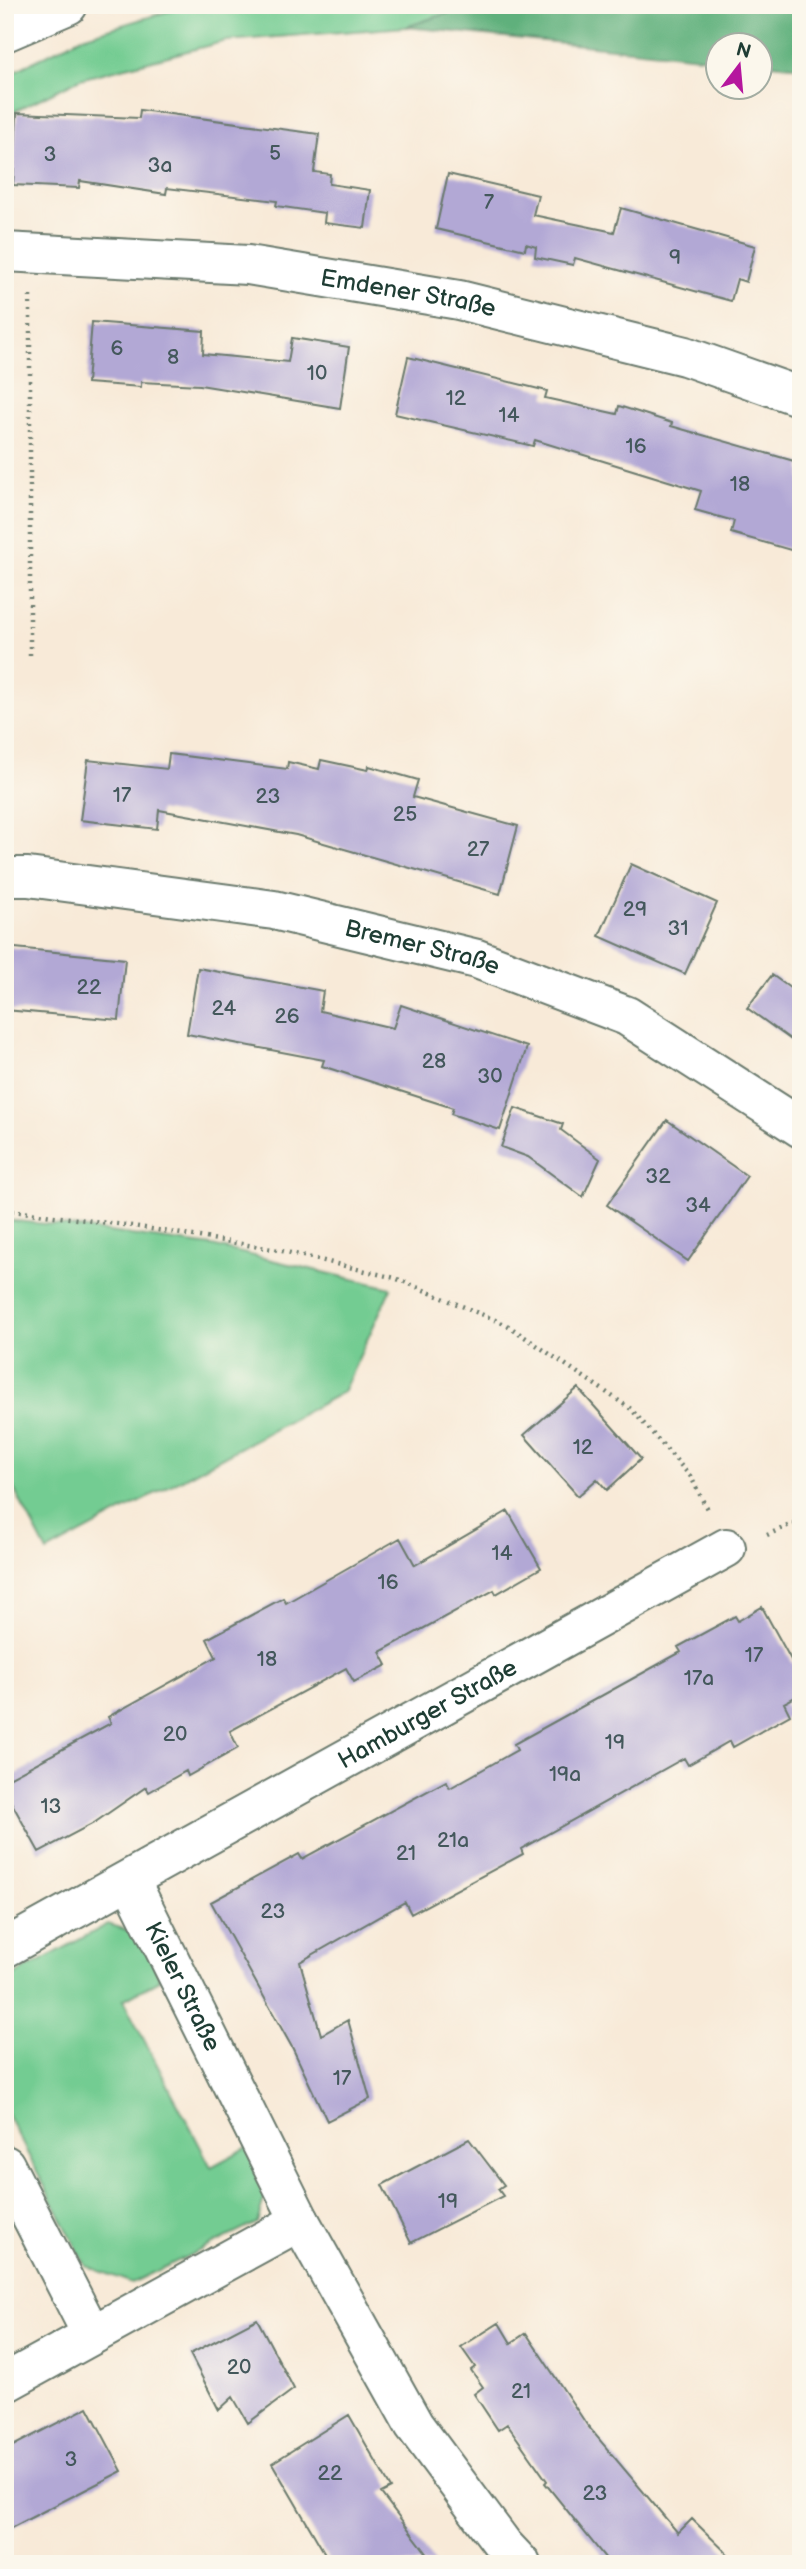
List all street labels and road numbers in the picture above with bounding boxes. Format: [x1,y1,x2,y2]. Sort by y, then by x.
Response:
street label: Emdener Straße [319,263,499,323]
street label: Bremer Straße [342,913,504,981]
street label: Hamburger Straße [333,1652,522,1775]
street label: Kieler Straße [139,1917,227,2056]

